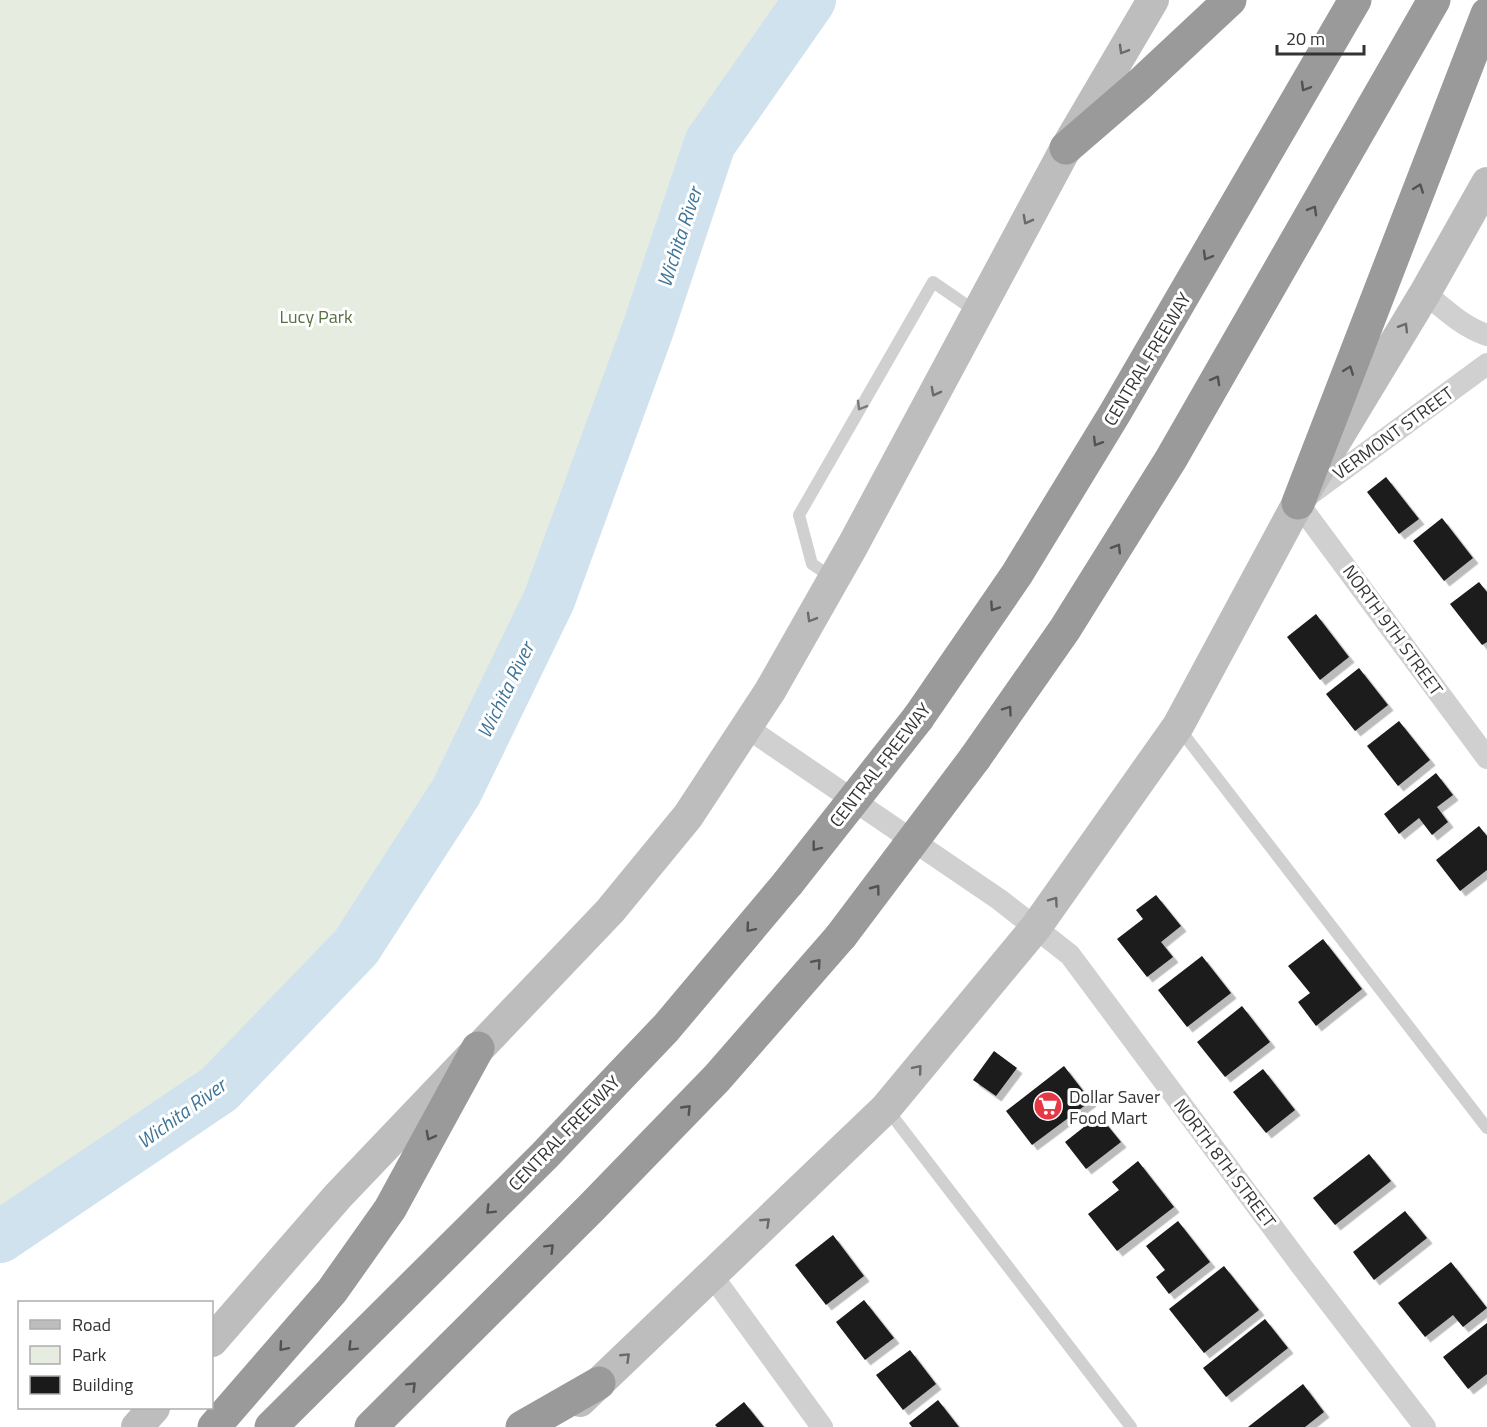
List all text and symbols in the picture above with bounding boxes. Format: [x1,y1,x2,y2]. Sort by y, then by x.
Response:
scale bar [1277,18,1364,56]
text: 20 m [1286,25,1325,52]
one-way arrow [1119,44,1130,55]
one-way arrow [1301,81,1312,91]
water label: Wichita River [648,180,711,291]
one-way arrow [1412,183,1424,194]
one-way arrow [1305,206,1317,216]
one-way arrow [1023,214,1034,225]
one-way arrow [1203,250,1215,260]
street label: CENTRAL FREEWAY [1096,287,1198,431]
park label: Lucy Park [279,303,353,330]
one-way arrow [1397,323,1409,333]
one-way arrow [1342,365,1354,376]
one-way arrow [1209,376,1220,386]
street label: VERMONT STREET [1327,380,1460,486]
one-way arrow [931,386,942,396]
one-way arrow [857,400,869,410]
one-way arrow [1093,436,1105,446]
one-way arrow [1110,544,1122,554]
street label: NORTH 9TH STREET [1336,559,1450,701]
one-way arrow [990,601,1001,612]
one-way arrow [807,612,818,623]
water label: Wichita River [468,634,543,743]
street label: CENTRAL FREEWAY [823,697,937,833]
one-way arrow [1001,705,1012,716]
one-way arrow [813,840,824,851]
one-way arrow [869,885,880,896]
one-way arrow [1047,897,1058,908]
one-way arrow [746,921,757,932]
one-way arrow [809,959,820,970]
one-way arrow [911,1065,922,1076]
water label: Wichita River [130,1068,234,1156]
street label: CENTRAL FREEWAY [502,1069,626,1197]
place label: Dollar Saver Food Mart [1069,1083,1160,1131]
supermarket icon: Dollar Saver Food Mart [1032,1090,1064,1122]
street label: NORTH 8TH STREET [1167,1093,1283,1234]
one-way arrow [680,1105,691,1115]
one-way arrow [426,1130,437,1140]
one-way arrow [486,1202,497,1213]
one-way arrow [759,1218,770,1229]
one-way arrow [543,1245,554,1256]
legend [18,1301,213,1409]
text: Road [72,1311,111,1338]
one-way arrow [280,1340,291,1351]
one-way arrow [348,1340,358,1351]
text: Park [72,1341,107,1368]
one-way arrow [619,1353,629,1364]
text: Building [72,1371,133,1398]
one-way arrow [405,1382,416,1393]

